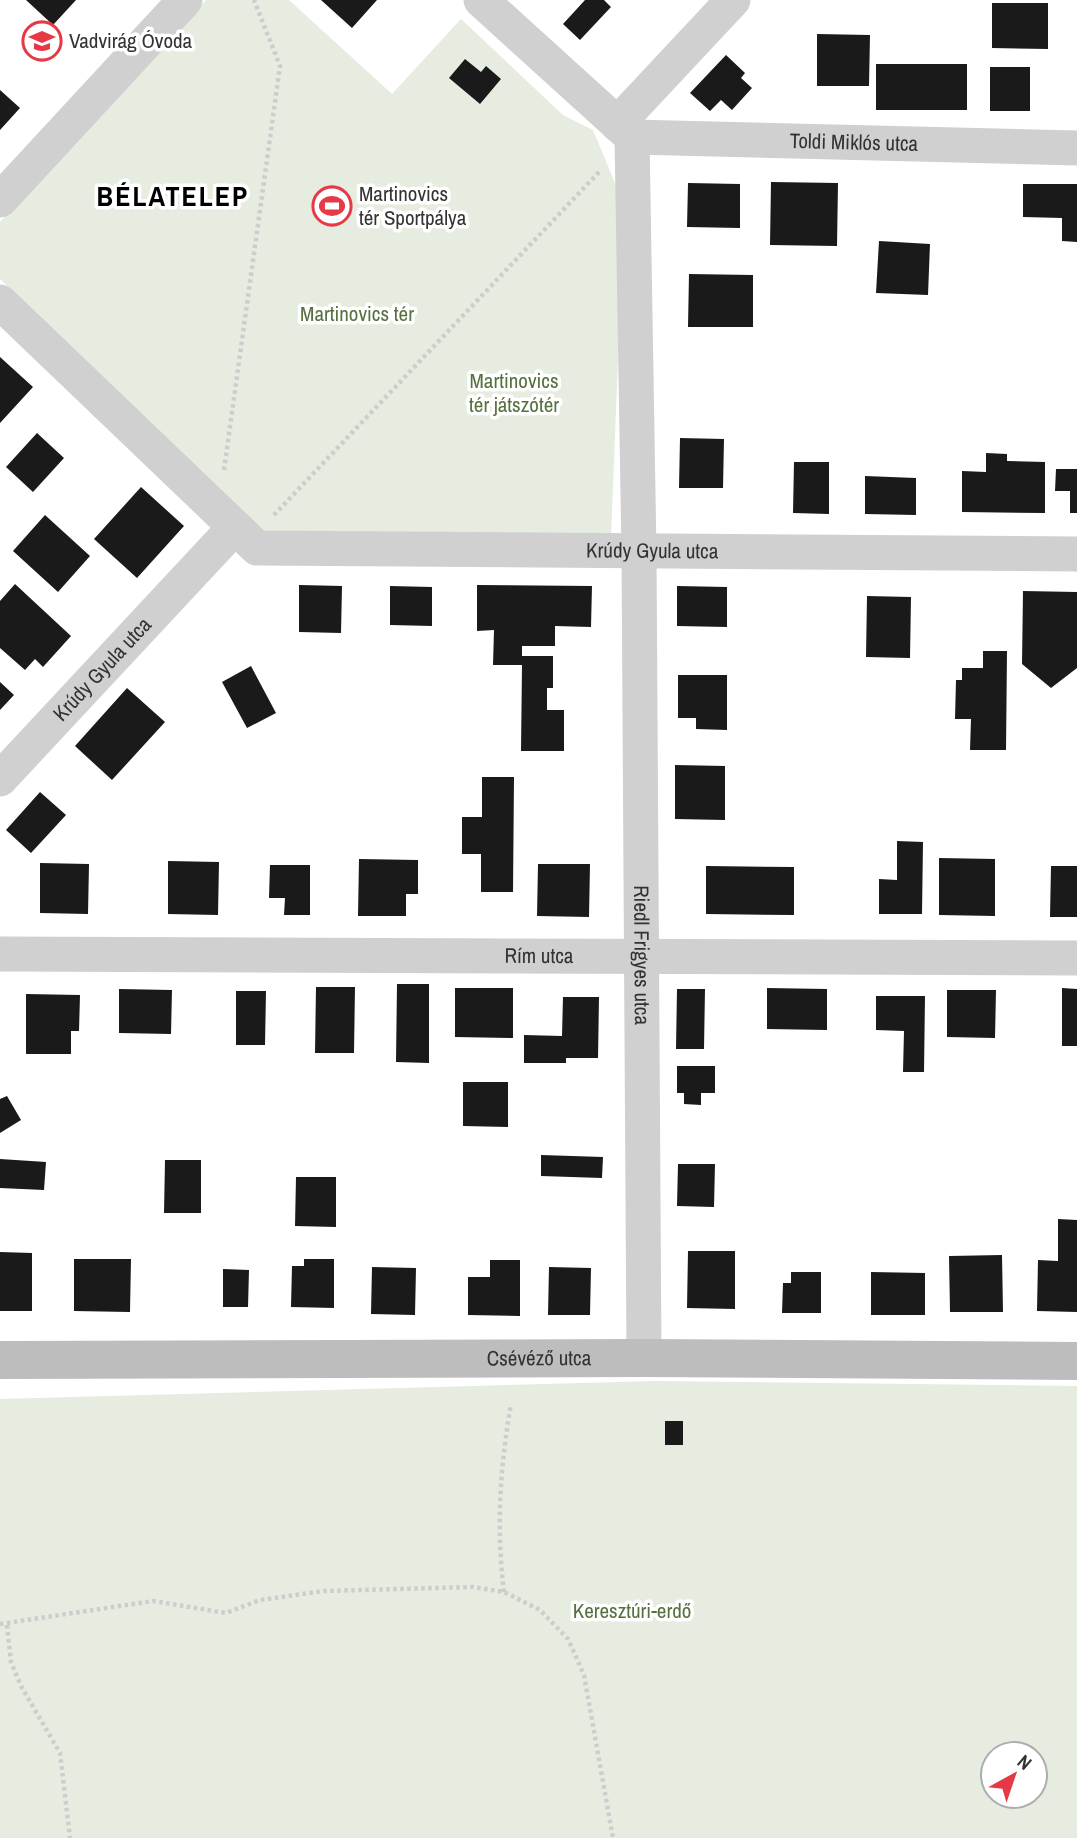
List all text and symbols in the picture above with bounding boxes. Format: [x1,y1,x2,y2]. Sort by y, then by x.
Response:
school or university icon: Vadvirág Óvoda [21,20,63,62]
place label: Vadvirág Óvoda [69,26,193,55]
street label: Toldi Miklós utca [789,126,919,158]
district label: BÉLATELEP [97,177,249,215]
place label: Martinovics tér Sportpálya [359,179,467,232]
sports icon: Martinovics tér Sportpálya [311,185,353,227]
park label: Martinovics tér [300,299,414,328]
park label: Martinovics tér játszótér [469,366,559,419]
street label: Krúdy Gyula utca [586,535,719,565]
street label: Krúdy Gyula utca [46,610,158,727]
street label: Riedl Frigyes utca [627,885,657,1025]
street label: Rím utca [504,941,574,970]
street label: Csévéző utca [487,1343,592,1372]
park label: Keresztúri-erdő [573,1596,691,1625]
north arrow [979,1740,1049,1810]
text: N [1012,1748,1038,1776]

